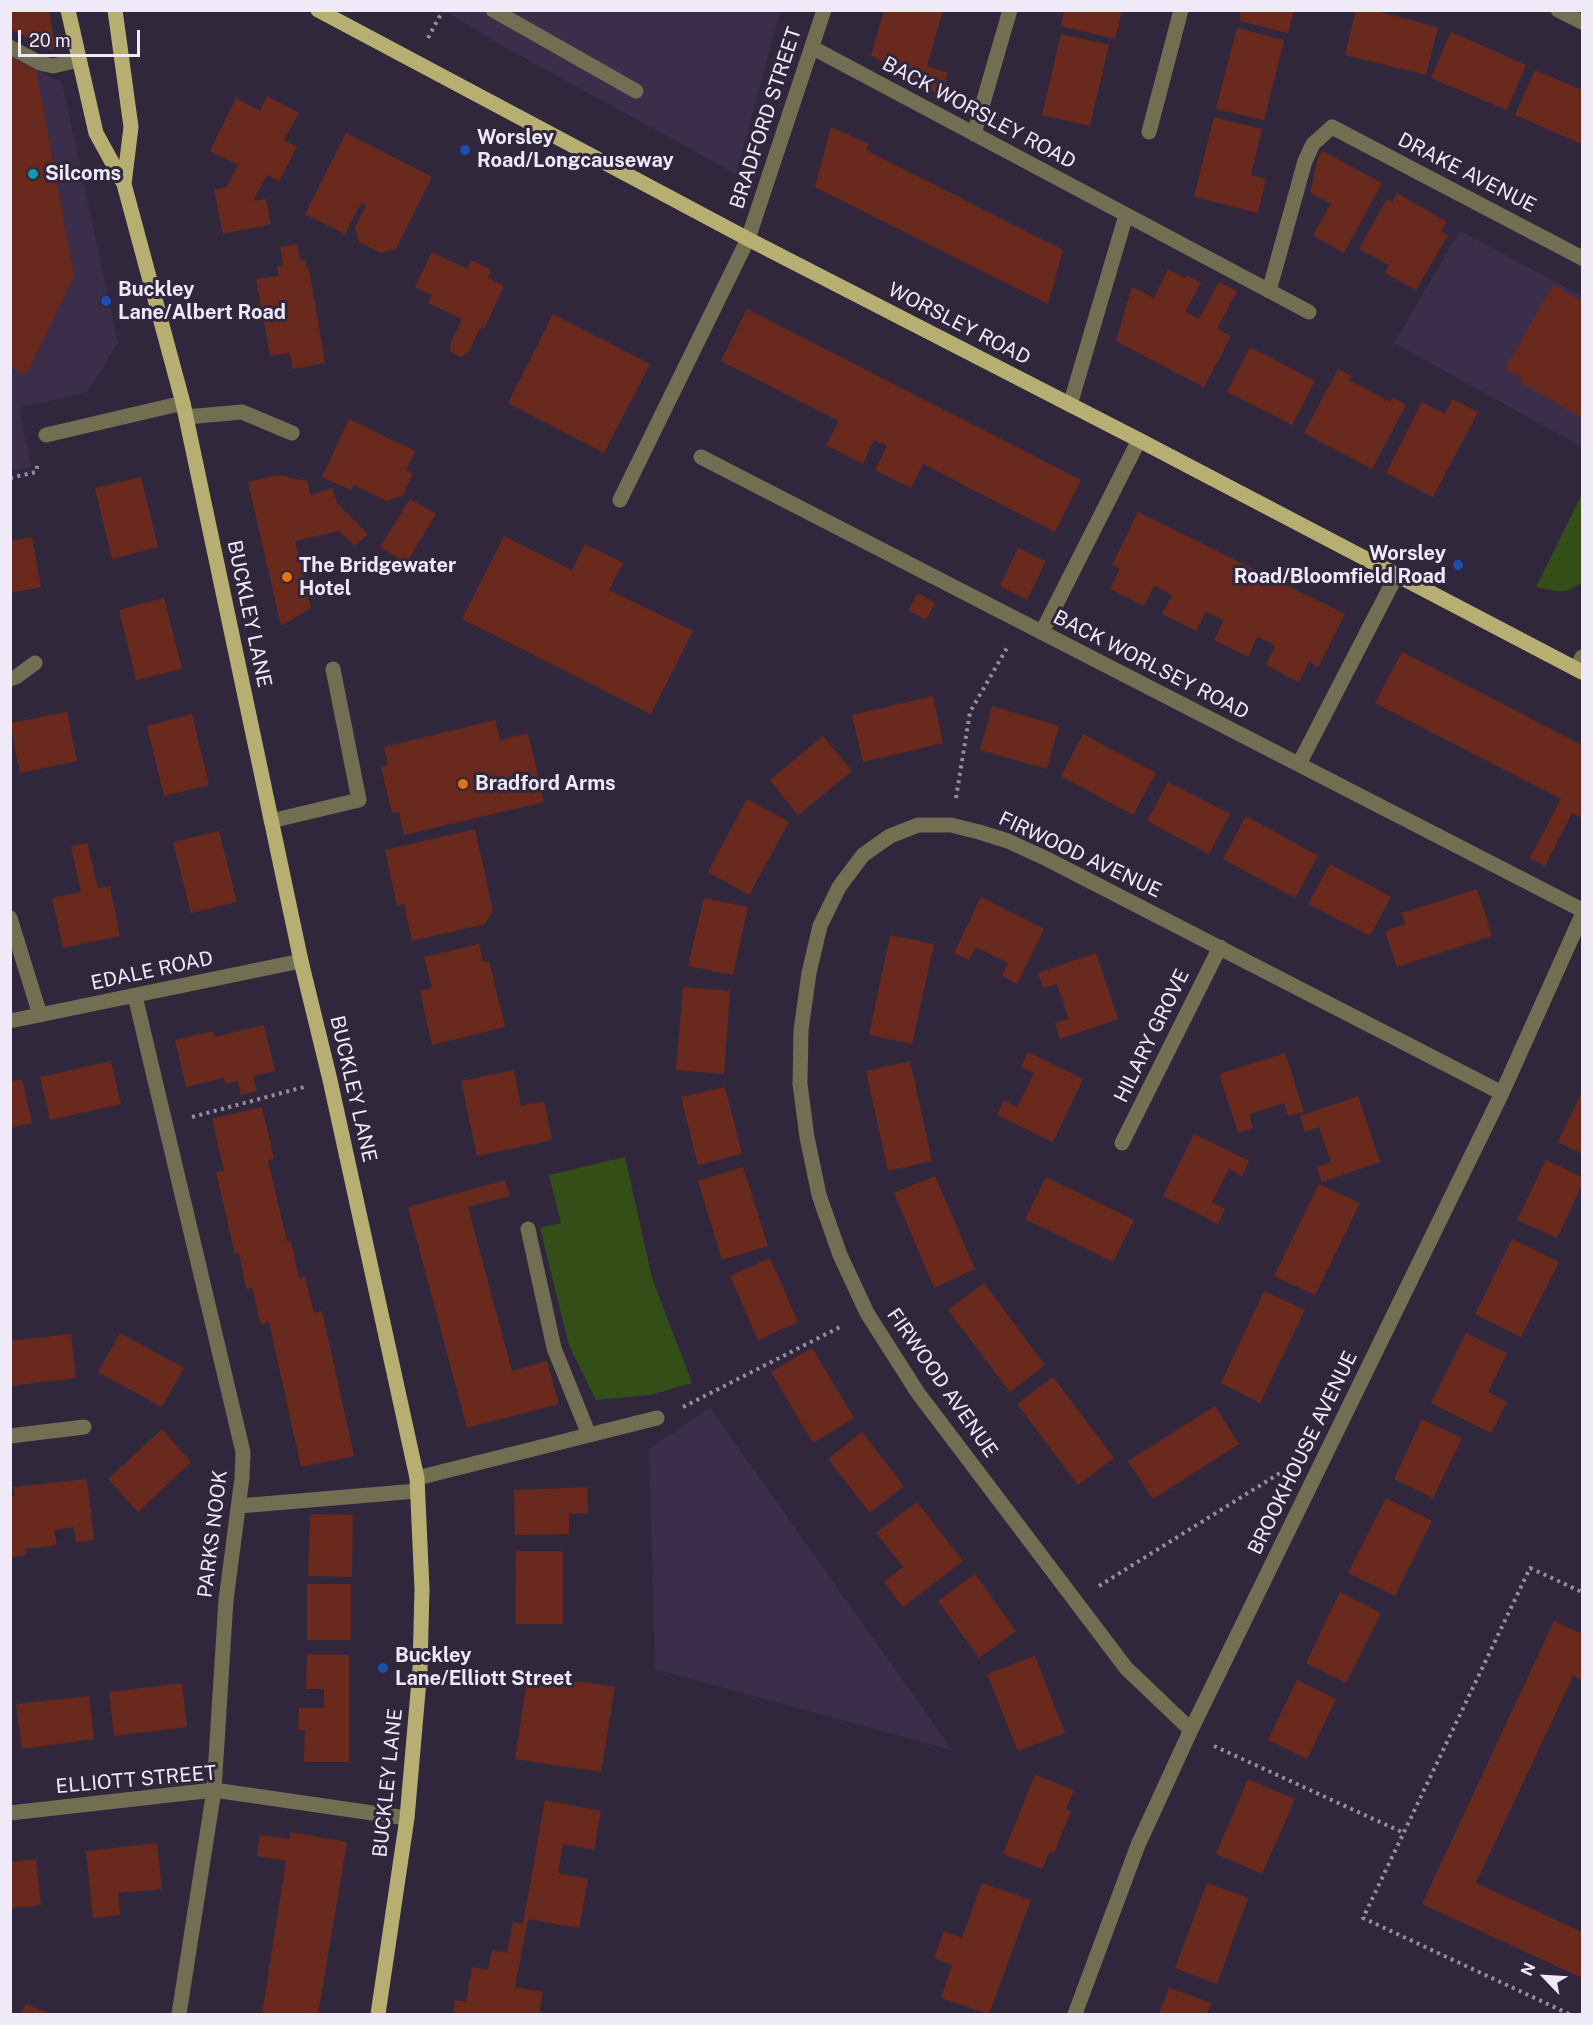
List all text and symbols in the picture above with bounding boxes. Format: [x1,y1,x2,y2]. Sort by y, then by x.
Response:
scale bar [21,18,142,56]
street label: BRADFORD STREET [725,24,807,212]
text: 20 m [29,30,71,51]
street label: BACK WORSLEY ROAD [878,52,1080,174]
place label: Worsley Road/Longcauseway [477,126,674,173]
street label: DRAKE AVENUE [1394,128,1540,218]
marker: Worsley Road/Longcauseway [458,143,472,157]
place label: Silcoms [45,162,121,186]
marker: Silcoms [26,167,40,181]
place label: Buckley Lane/Albert Road [118,278,286,325]
street label: WORSLEY ROAD [884,278,1034,370]
marker: Buckley Lane/Albert Road [99,294,113,308]
street label: BUCKLEY LANE [222,538,276,690]
place label: Worsley Road/Bloomfield Road [1234,542,1446,589]
place label: The Bridgewater Hotel [299,554,456,601]
marker: Worsley Road/Bloomfield Road [1451,558,1465,572]
marker: The Bridgewater Hotel [280,570,294,584]
street label: BACK WORLSEY ROAD [1049,605,1253,725]
place label: Bradford Arms [475,772,616,796]
marker: Bradford Arms [456,777,470,791]
street label: FIRWOOD AVENUE [995,807,1165,903]
street label: EDALE ROAD [89,946,215,996]
street label: HILARY GROVE [1109,965,1195,1107]
street label: BUCKLEY LANE [324,1013,382,1165]
street label: FIRWOOD AVENUE [882,1304,1002,1462]
street label: BROOKHOUSE AVENUE [1243,1347,1363,1559]
street label: PARKS NOOK [193,1469,233,1599]
place label: Buckley Lane/Elliott Street [395,1644,572,1691]
marker: Buckley Lane/Elliott Street [376,1661,390,1675]
street label: BUCKLEY LANE [368,1707,408,1859]
street label: ELLIOTT STREET [55,1761,217,1799]
north arrow [1515,1947,1575,2007]
text: N [1517,1960,1539,1979]

